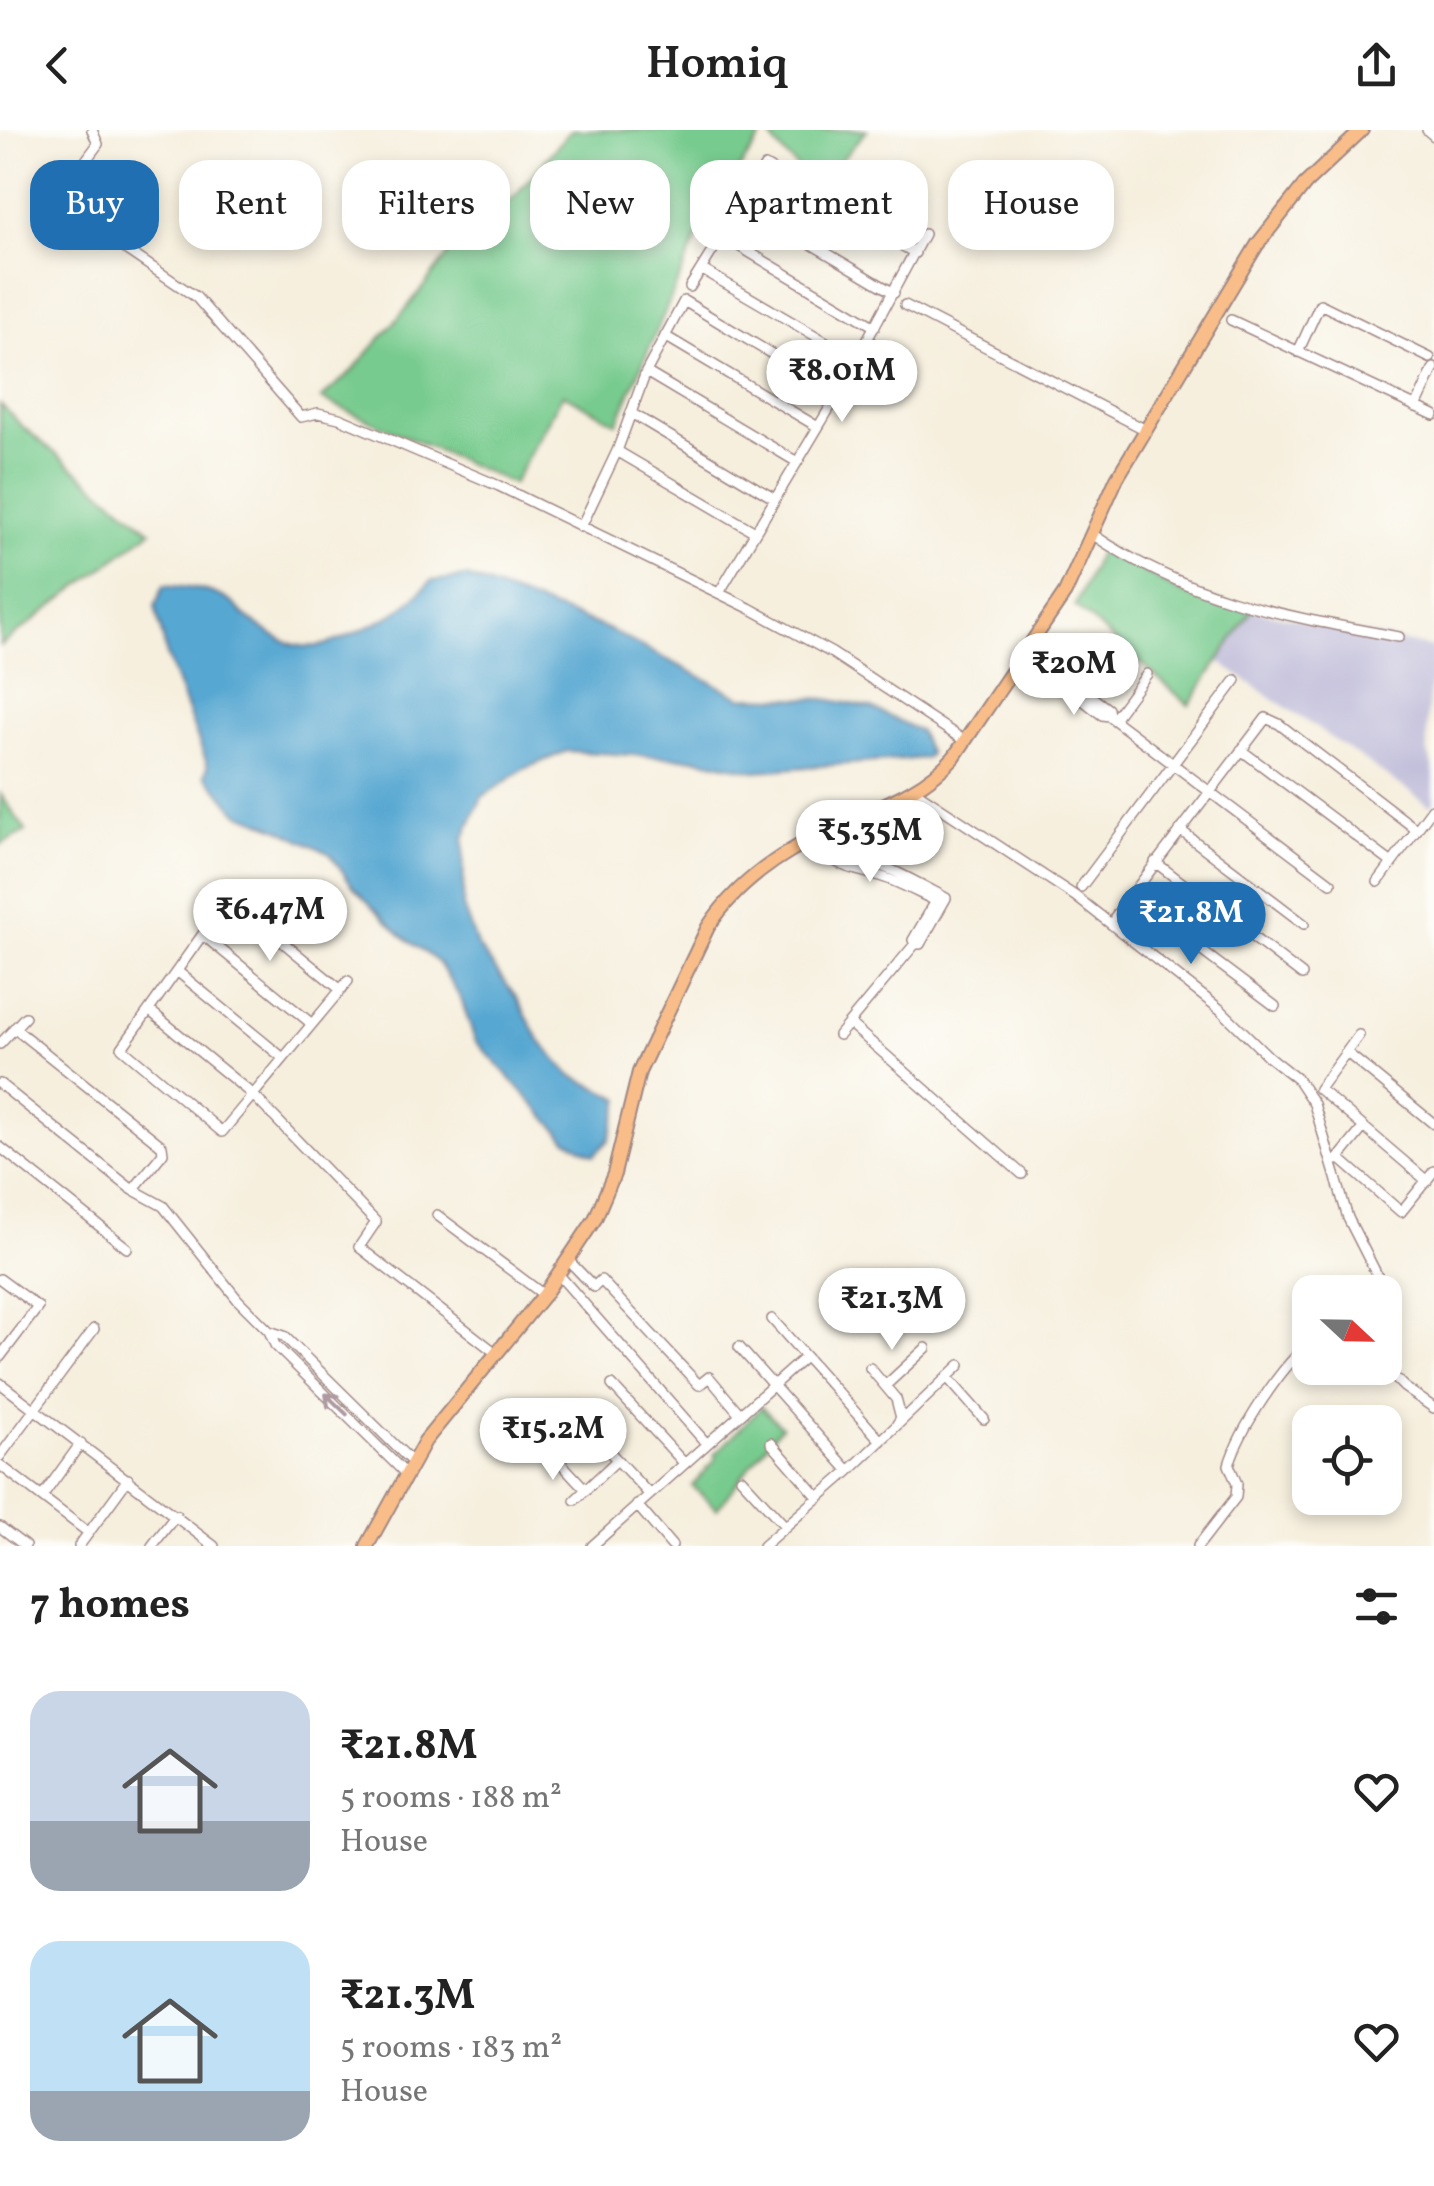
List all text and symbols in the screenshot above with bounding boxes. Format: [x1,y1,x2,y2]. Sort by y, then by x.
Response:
text: Homiq [646,34,788,97]
icon: back [30,38,85,93]
icon: share [1349,38,1404,93]
chip: Buy [30,160,159,250]
chip: Rent [179,160,322,250]
chip: Filters [342,160,510,250]
chip: New [530,160,670,250]
chip: Apartment [690,160,928,250]
chip: House [948,160,1114,250]
pin: ₹8.01M [761,340,923,425]
text: ₹8.01M [788,350,896,394]
pin: ₹20M [1015,633,1133,718]
text: ₹20M [1032,643,1116,687]
pin: ₹5.35M [789,800,951,885]
text: ₹5.35M [818,810,922,854]
pin: ₹6.47M [189,879,351,964]
pin: ₹21.8M [1110,882,1272,967]
text: ₹6.47M [215,889,325,933]
text: ₹21.8M [1139,892,1243,936]
pin: ₹21.3M [811,1268,973,1353]
north arrow [1292,1275,1402,1385]
map controls [1292,1275,1402,1515]
text: ₹21.3M [841,1278,943,1322]
one-way arrow [325,1393,349,1417]
pin: ₹15.2M [472,1398,634,1483]
button: locate [1292,1405,1402,1515]
text: ₹15.2M [502,1408,604,1452]
text: 7 homes [30,1577,190,1636]
icon: filters [1349,1579,1404,1634]
text: ₹21.8M [340,1718,477,1777]
icon: home [110,1731,230,1851]
icon: heart [1349,1764,1404,1819]
text: 5 rooms · 188 m² [340,1777,562,1821]
text: House [340,1821,428,1865]
text: ₹21.3M [340,1968,475,2027]
icon: home [110,1981,230,2101]
icon: heart [1349,2014,1404,2069]
text: 5 rooms · 183 m² [340,2027,562,2071]
text: House [340,2071,428,2115]

